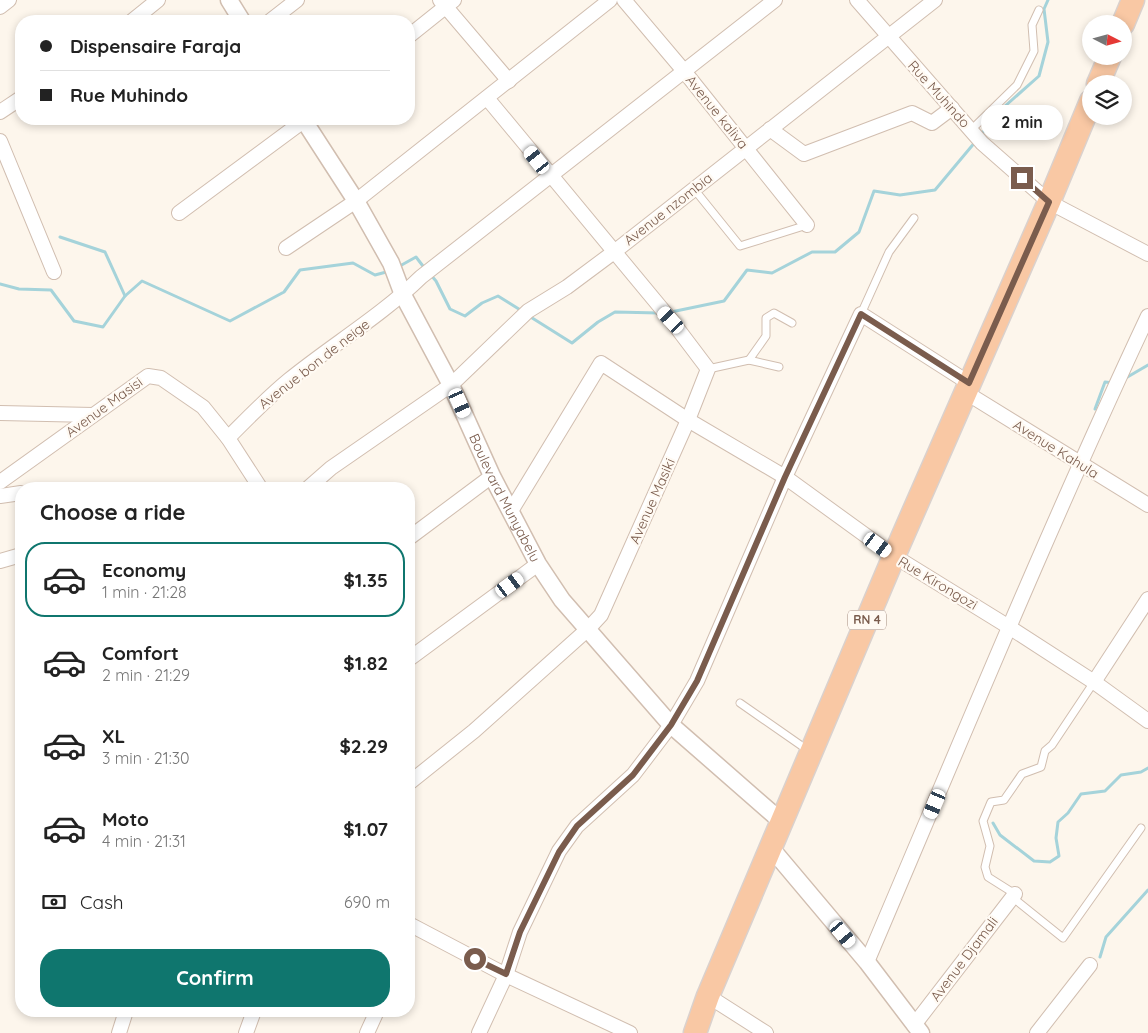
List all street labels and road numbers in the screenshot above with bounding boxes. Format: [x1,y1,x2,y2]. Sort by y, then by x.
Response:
street label: Rue Muhindo [904,57,974,131]
street label: Avenue kaliva [682,71,752,153]
street label: Avenue nzombia [620,169,716,249]
street label: Avenue bon de neige [255,315,373,413]
street label: Avenue Masisi [62,373,146,441]
street label: Avenue Kahula [1010,416,1102,482]
street label: Boulevard Munyabelu [465,431,544,565]
street label: Avenue Masiki [625,455,679,547]
street label: Rue Kirongozi [895,552,981,614]
road number: RN 4 [848,610,886,630]
street label: Avenue Djamali [926,913,1002,1005]

